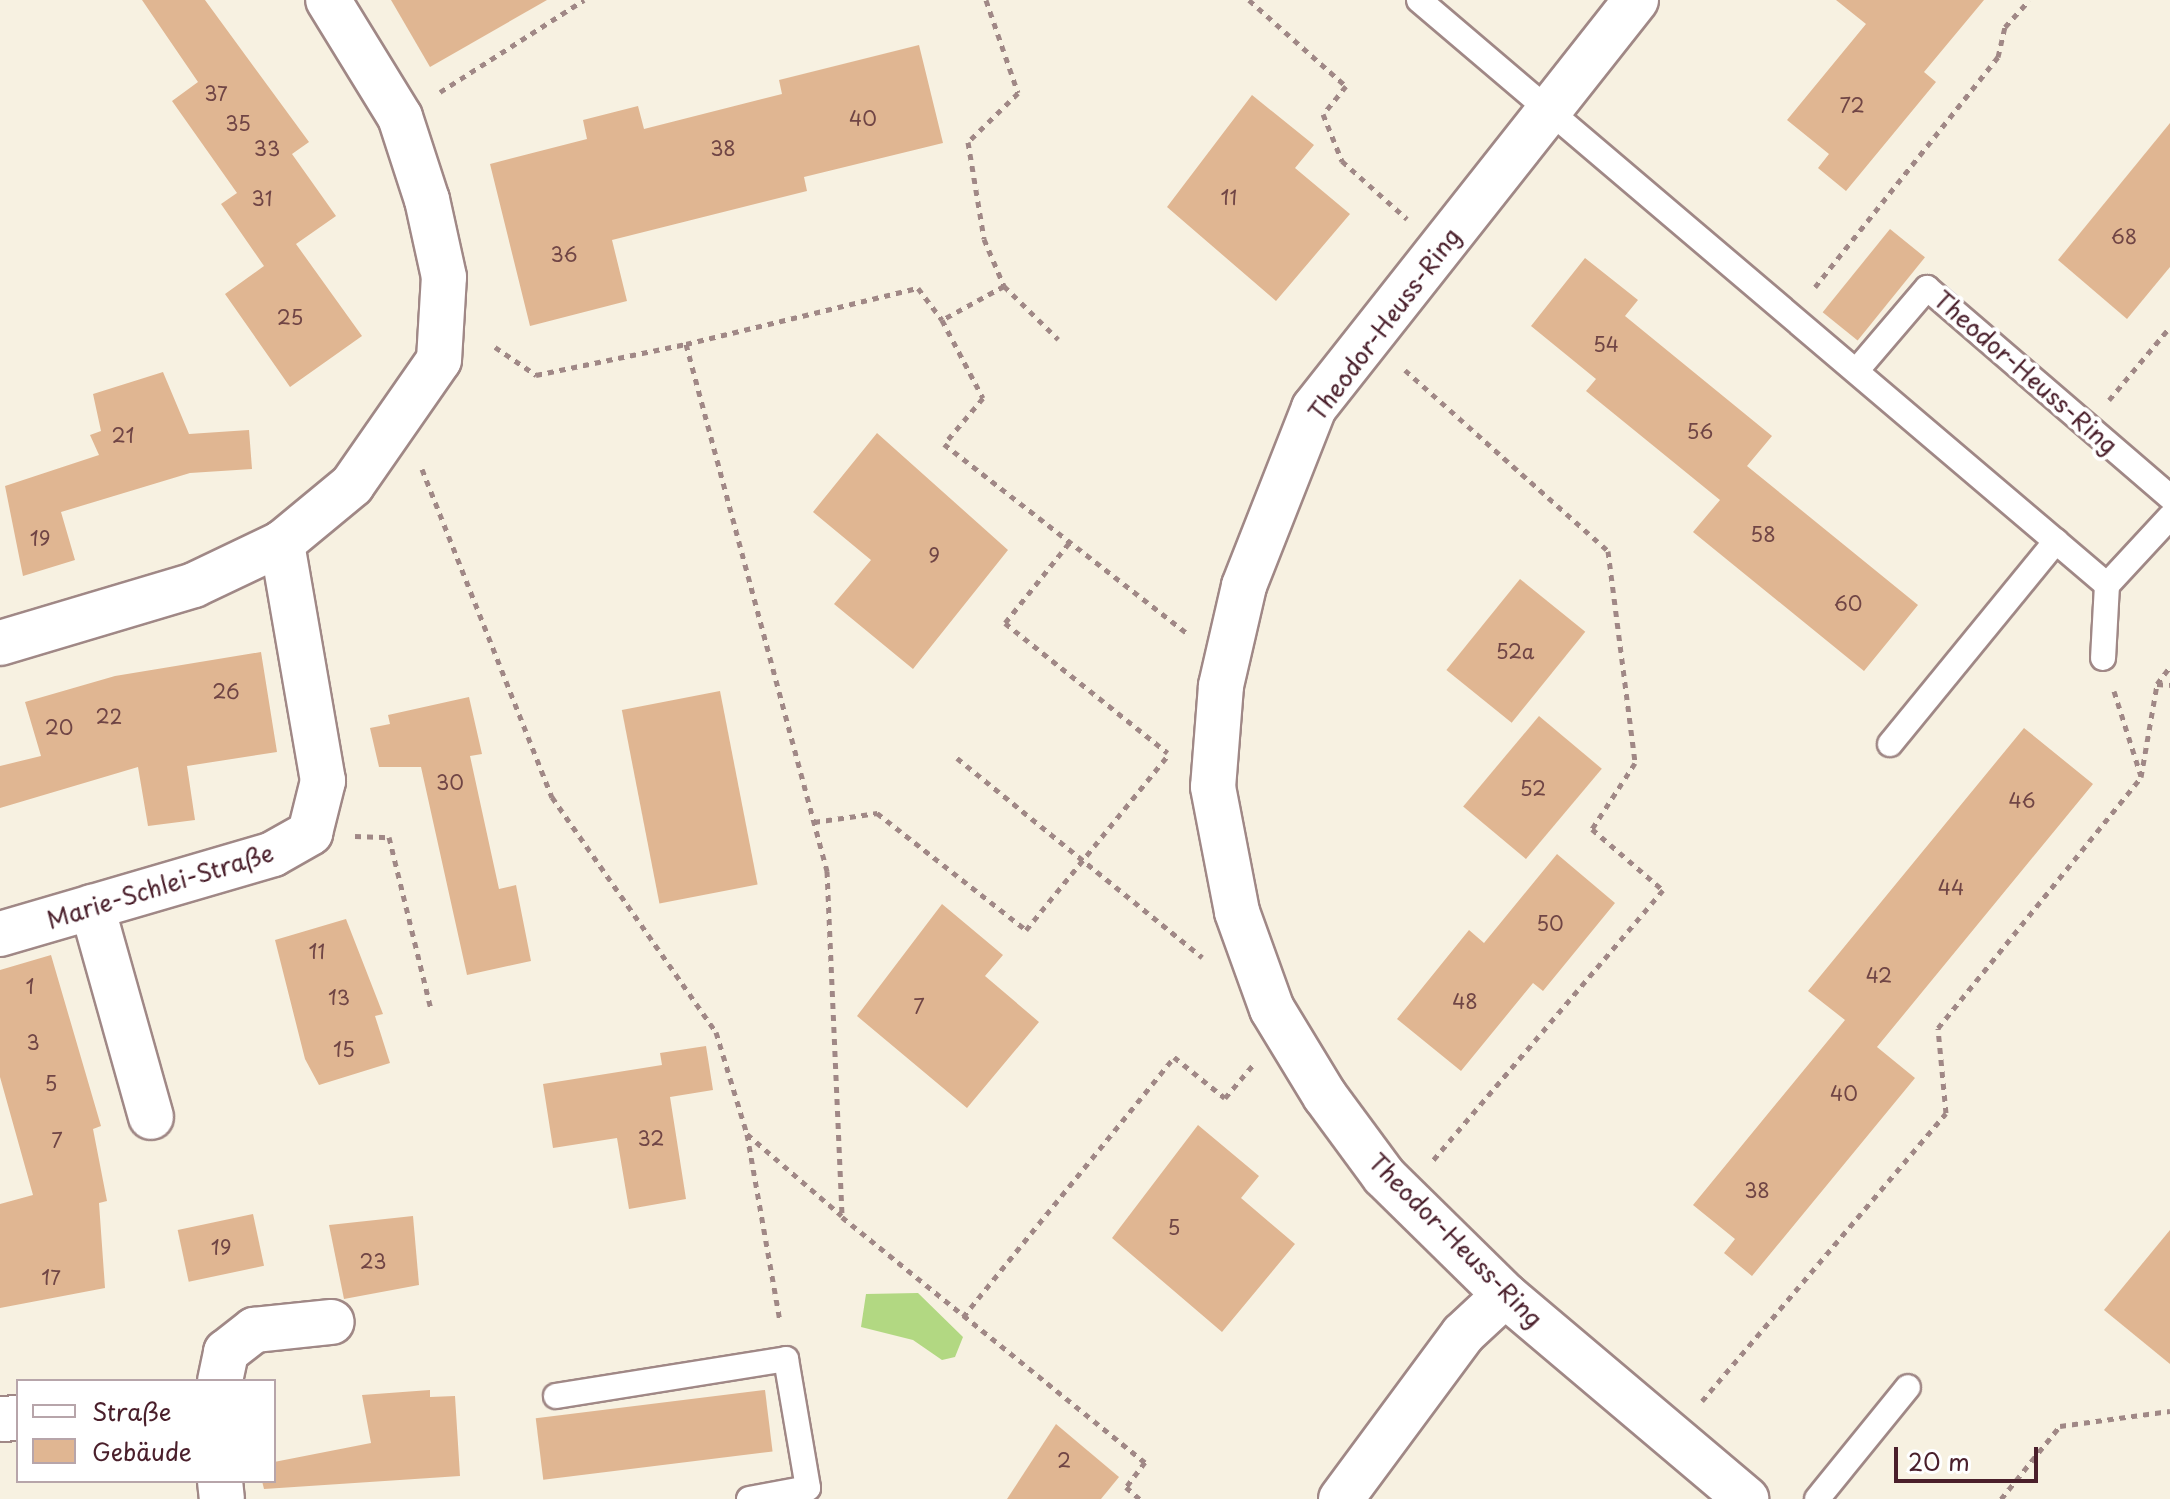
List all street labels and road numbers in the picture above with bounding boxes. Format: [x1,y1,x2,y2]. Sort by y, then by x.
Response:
street label: Theodor-Heuss-Ring [1302,222,1466,426]
street label: Theodor-Heuss-Ring [1928,285,2124,459]
street label: Marie-Schlei-Straße [43,838,277,934]
street label: Theodor-Heuss-Ring [1363,1147,1549,1333]

